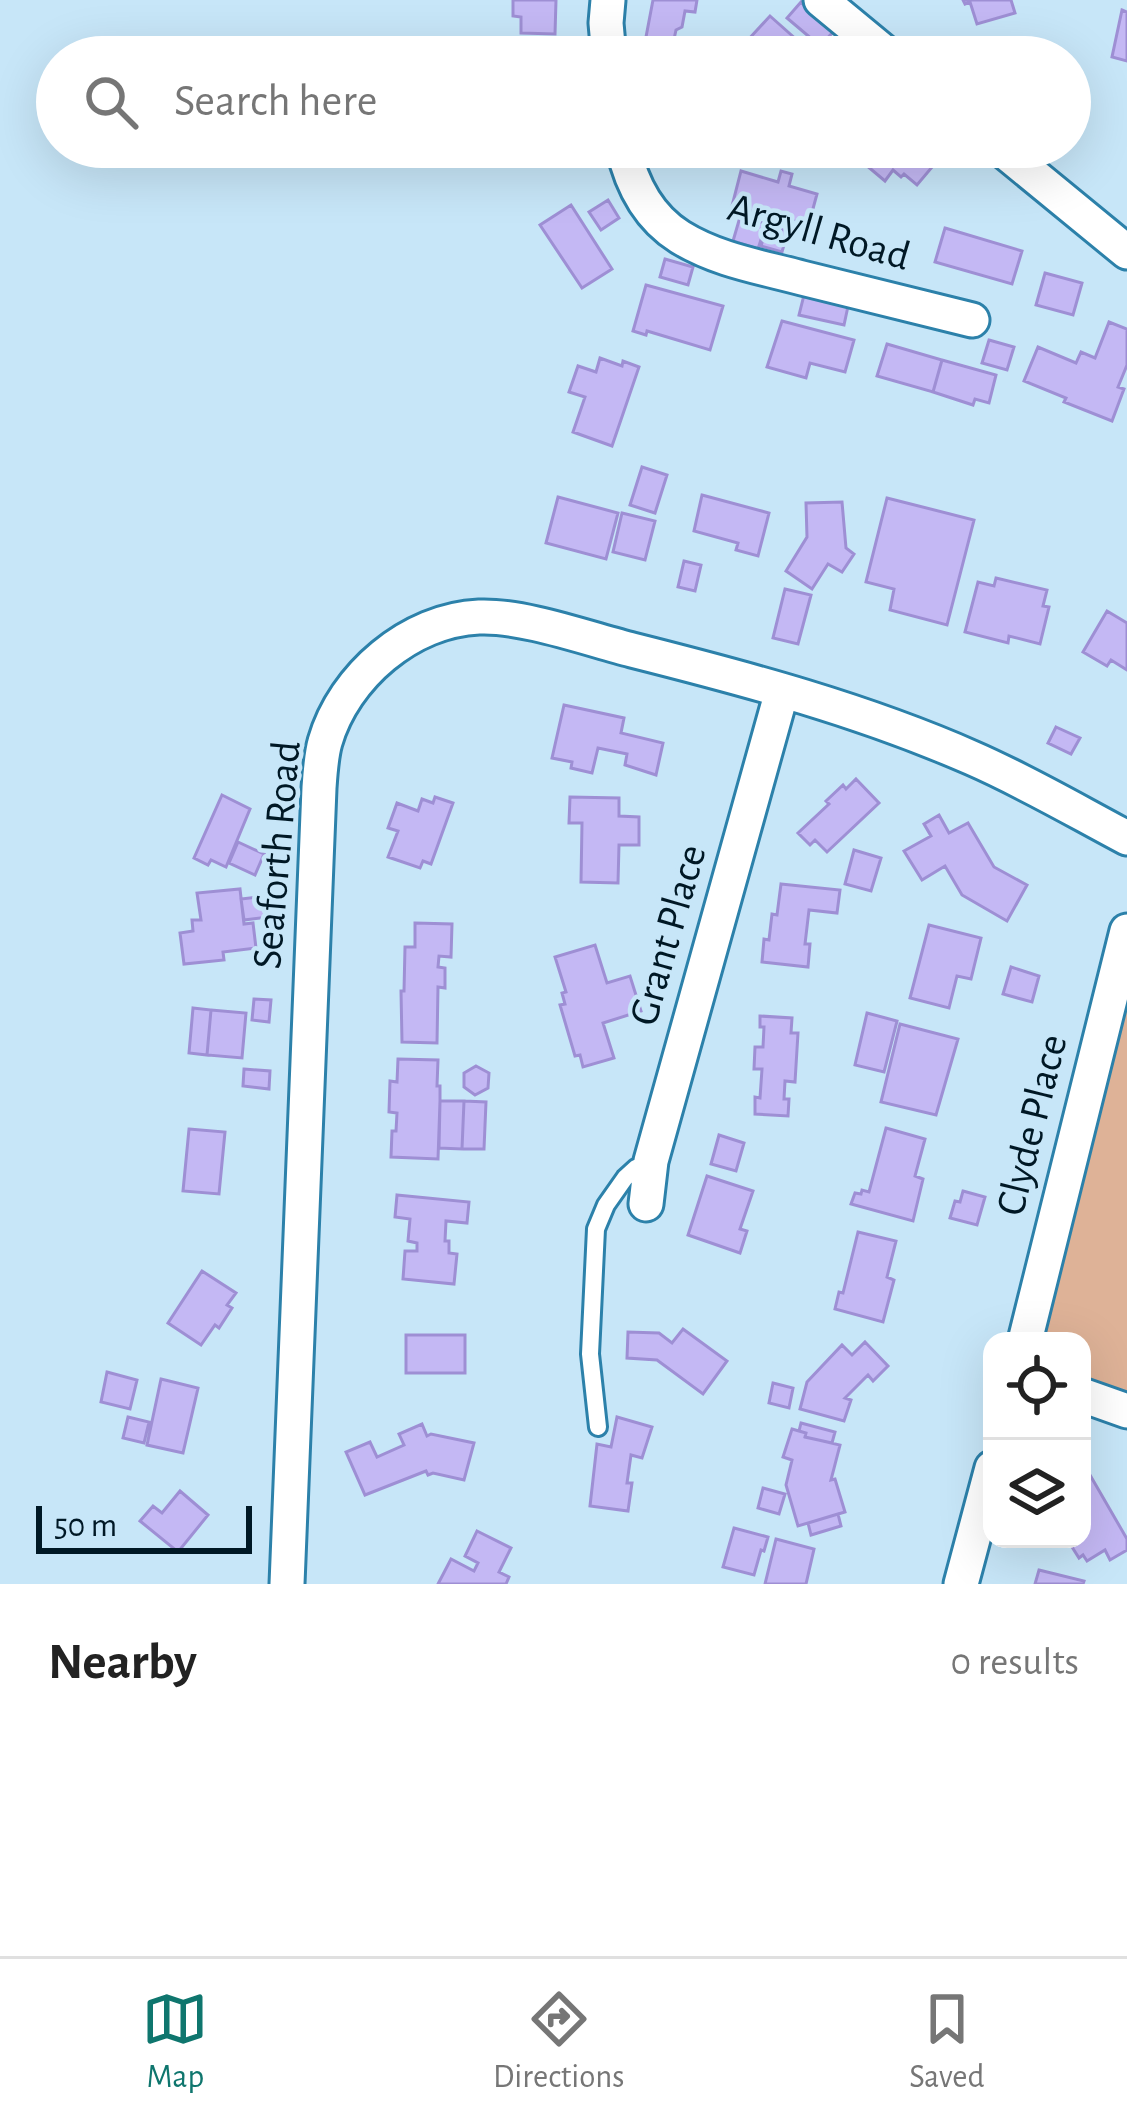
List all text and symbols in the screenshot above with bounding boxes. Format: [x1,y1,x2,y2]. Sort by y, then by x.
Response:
search box [36,36,1091,168]
icon: search [78,69,144,135]
text: Search here [174,79,377,124]
street label: Argyll Road [723,186,915,278]
street label: Seaforth Road [246,739,308,971]
street label: Grant Place [622,840,714,1030]
street label: Clyde Place [989,1030,1075,1220]
map controls [983,1332,1091,1548]
button: locate [983,1332,1091,1440]
button: layers [983,1440,1091,1548]
scale bar [36,1500,252,1553]
text: 50 m [54,1510,117,1543]
text: Nearby [48,1637,197,1688]
text: 0 results [951,1643,1079,1682]
tab: Map [142,1986,208,2098]
tab: Directions [493,1986,624,2098]
tab: Saved [909,1986,985,2098]

